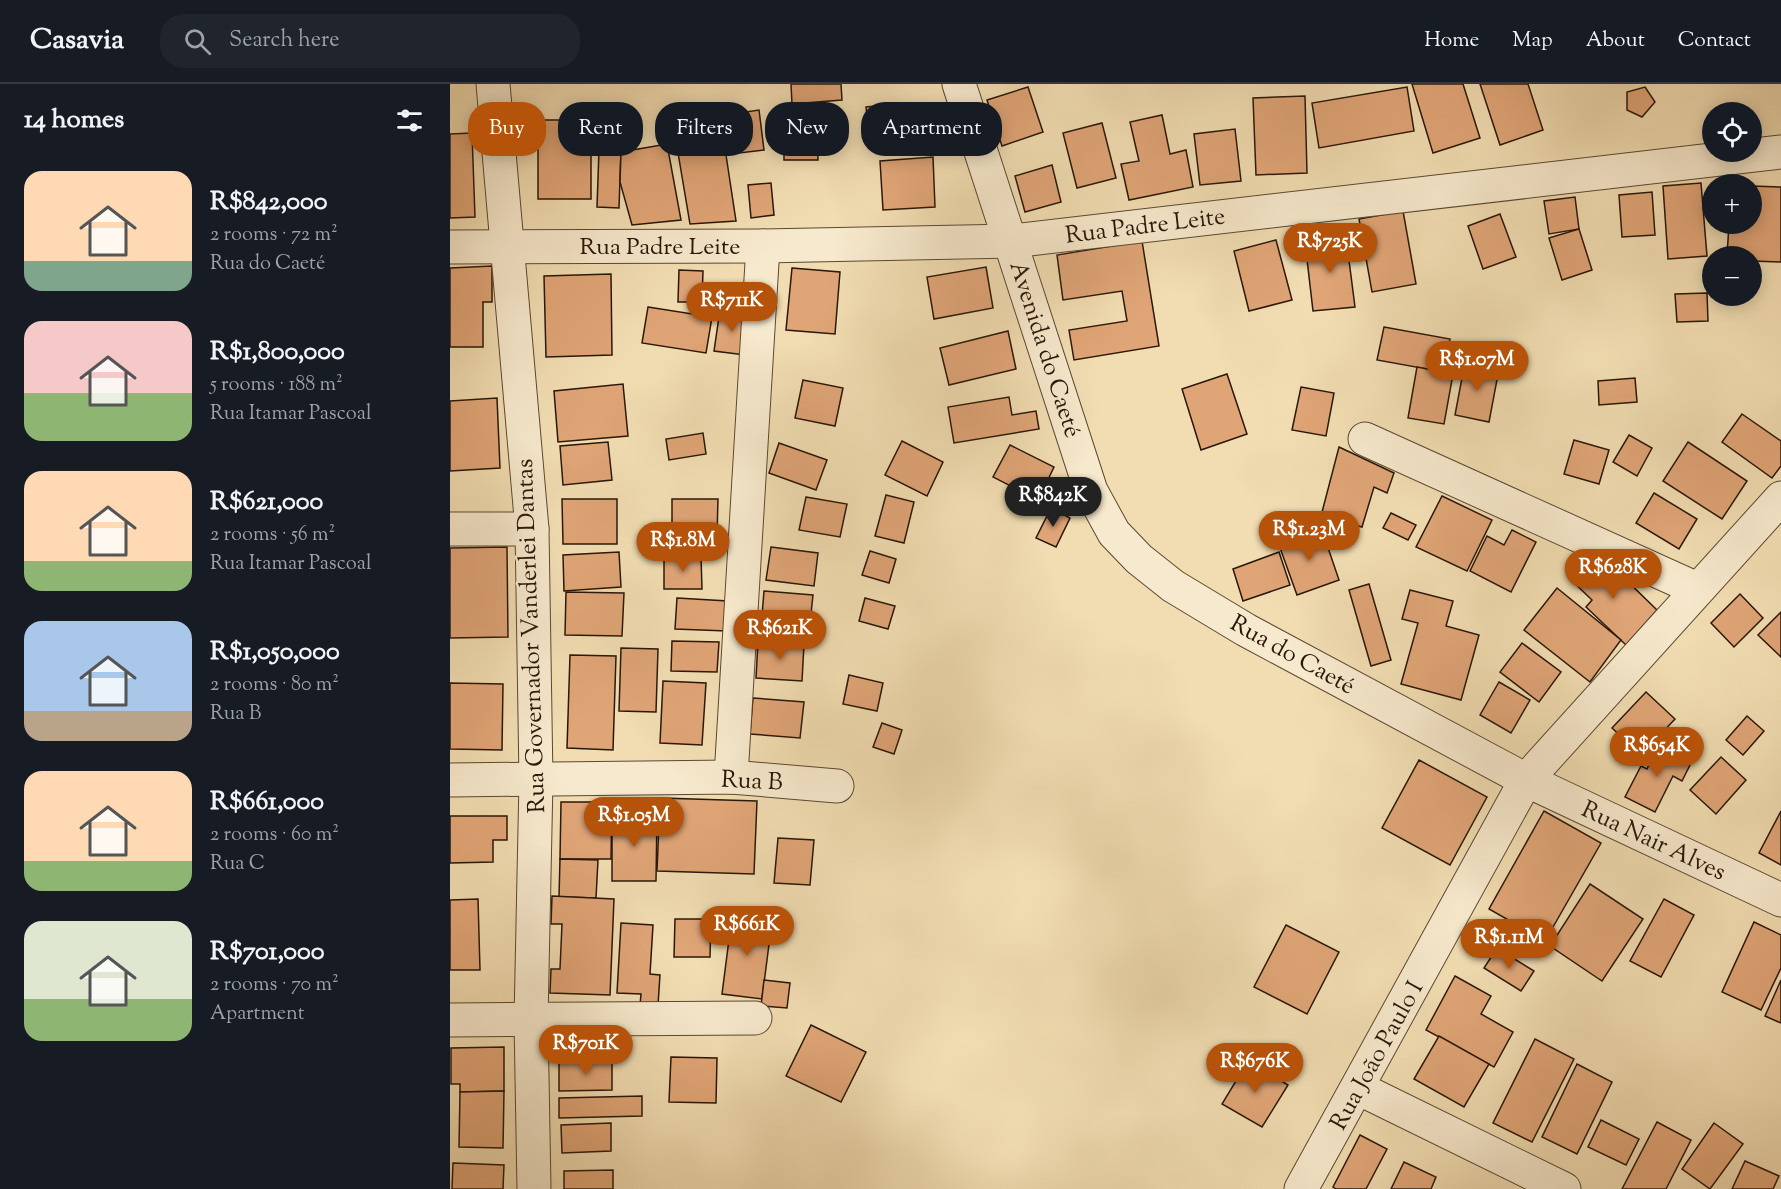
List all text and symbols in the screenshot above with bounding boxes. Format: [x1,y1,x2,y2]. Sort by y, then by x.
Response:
search box [160,14,580,68]
text: Casavia [30,21,124,61]
icon: search [181,25,214,58]
text: Search here [229,25,339,57]
text: Home [1424,26,1479,56]
text: Map [1512,26,1553,56]
text: About [1586,26,1645,56]
text: Contact [1678,26,1751,56]
text: 14 homes [24,102,124,139]
chip: Buy [468,102,546,156]
chip: Rent [558,102,643,156]
chip: Filters [655,102,753,156]
chip: New [765,102,849,156]
chip: Apartment [861,102,1002,156]
map controls [1702,102,1762,306]
button: locate [1702,102,1762,162]
icon: filters [393,104,426,137]
button: + [1702,174,1762,234]
text: R$842,000 [210,184,328,221]
icon: home [72,195,144,267]
street label: Rua Padre Leite [1063,200,1227,254]
text: 2 rooms · 72 m² [210,221,338,250]
pin: R$725K [1281,223,1379,274]
text: R$725K [1297,228,1363,257]
street label: Rua Padre Leite [580,231,740,265]
button: − [1702,246,1762,306]
text: Rua do Caeté [210,250,325,279]
street label: Avenida do Caeté [1000,257,1089,442]
pin: R$711K [683,282,781,333]
text: R$711K [700,287,764,316]
text: R$1,800,000 [210,334,345,371]
pin: R$1.07M [1422,341,1532,392]
icon: home [72,345,144,417]
text: R$1.07M [1440,346,1515,375]
text: 5 rooms · 188 m² [210,371,343,400]
text: Rua Itamar Pascoal [210,400,372,429]
street label: Rua Governador Vanderlei Dantas [509,458,555,814]
pin: R$842K [1004,477,1102,528]
text: R$842K [1019,482,1087,511]
text: R$621,000 [210,484,323,521]
icon: home [72,495,144,567]
pin: R$1.23M [1254,511,1364,562]
text: R$1.23M [1273,516,1345,545]
text: 2 rooms · 56 m² [210,521,335,550]
pin: R$1.8M [634,522,732,573]
text: R$1.8M [650,527,716,556]
pin: R$628K [1564,549,1662,600]
text: Rua Itamar Pascoal [210,550,372,579]
text: R$628K [1579,554,1647,583]
street label: Rua do Caeté [1223,607,1361,704]
pin: R$621K [731,610,829,661]
text: R$621K [747,615,813,644]
text: R$1,050,000 [210,634,340,671]
icon: home [72,645,144,717]
text: 2 rooms · 80 m² [210,671,339,700]
text: Rua B [210,700,261,729]
pin: R$654K [1608,727,1706,778]
text: R$654K [1624,732,1690,761]
street label: Rua B [720,763,784,801]
text: R$661,000 [210,784,324,821]
street label: Rua Nair Alves [1575,793,1731,890]
icon: home [72,795,144,867]
pin: R$1.05M [579,797,689,848]
text: R$1.05M [598,802,670,831]
text: 2 rooms · 60 m² [210,821,339,850]
text: Rua C [210,850,265,879]
pin: R$661K [698,906,796,957]
text: R$661K [714,911,780,940]
pin: R$1.11M [1454,919,1564,970]
text: R$1.11M [1475,924,1543,953]
text: R$701,000 [210,934,324,971]
icon: home [72,945,144,1017]
text: 2 rooms · 70 m² [210,971,339,1000]
street label: Rua João Paulo I [1323,975,1433,1137]
text: Apartment [210,1000,305,1029]
pin: R$701K [537,1025,635,1076]
text: R$701K [553,1030,619,1059]
pin: R$676K [1206,1043,1304,1094]
text: R$676K [1220,1048,1290,1077]

